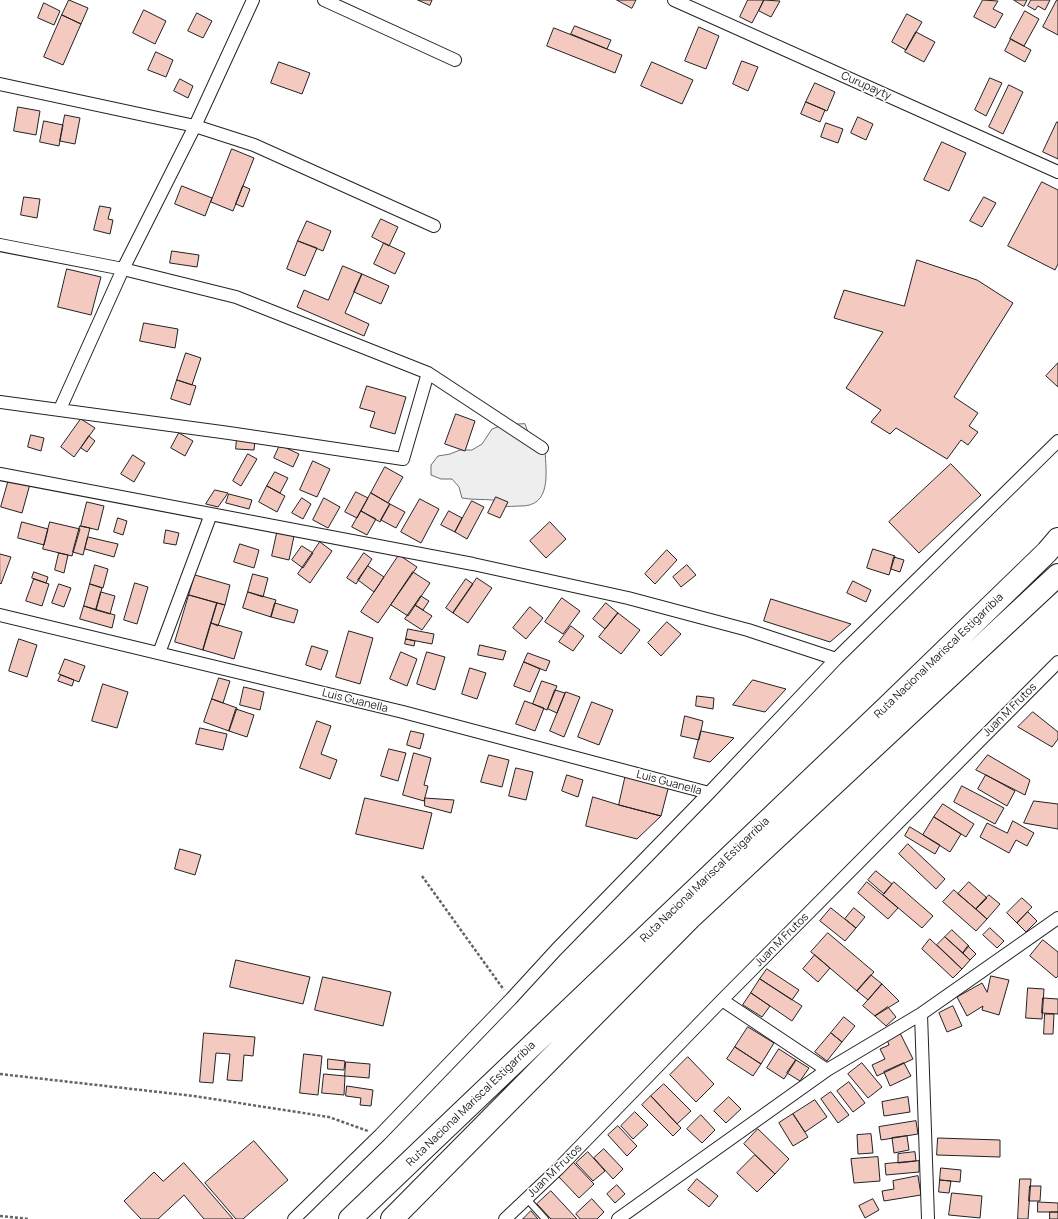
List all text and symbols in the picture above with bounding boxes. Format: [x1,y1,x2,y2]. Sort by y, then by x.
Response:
street label: Curupayty [839,69,893,103]
street label: Ruta Nacional Mariscal Estigarribia [872,591,1006,721]
street label: Juan M Frutos [980,680,1040,740]
street label: Luis Guanella [321,686,389,716]
street label: Luis Guanella [635,768,703,798]
street label: Ruta Nacional Mariscal Estigarribia [638,815,772,945]
street label: Juan M Frutos [752,910,812,970]
street label: Ruta Nacional Mariscal Estigarribia [404,1039,538,1169]
street label: Juan M Frutos [525,1142,585,1200]

